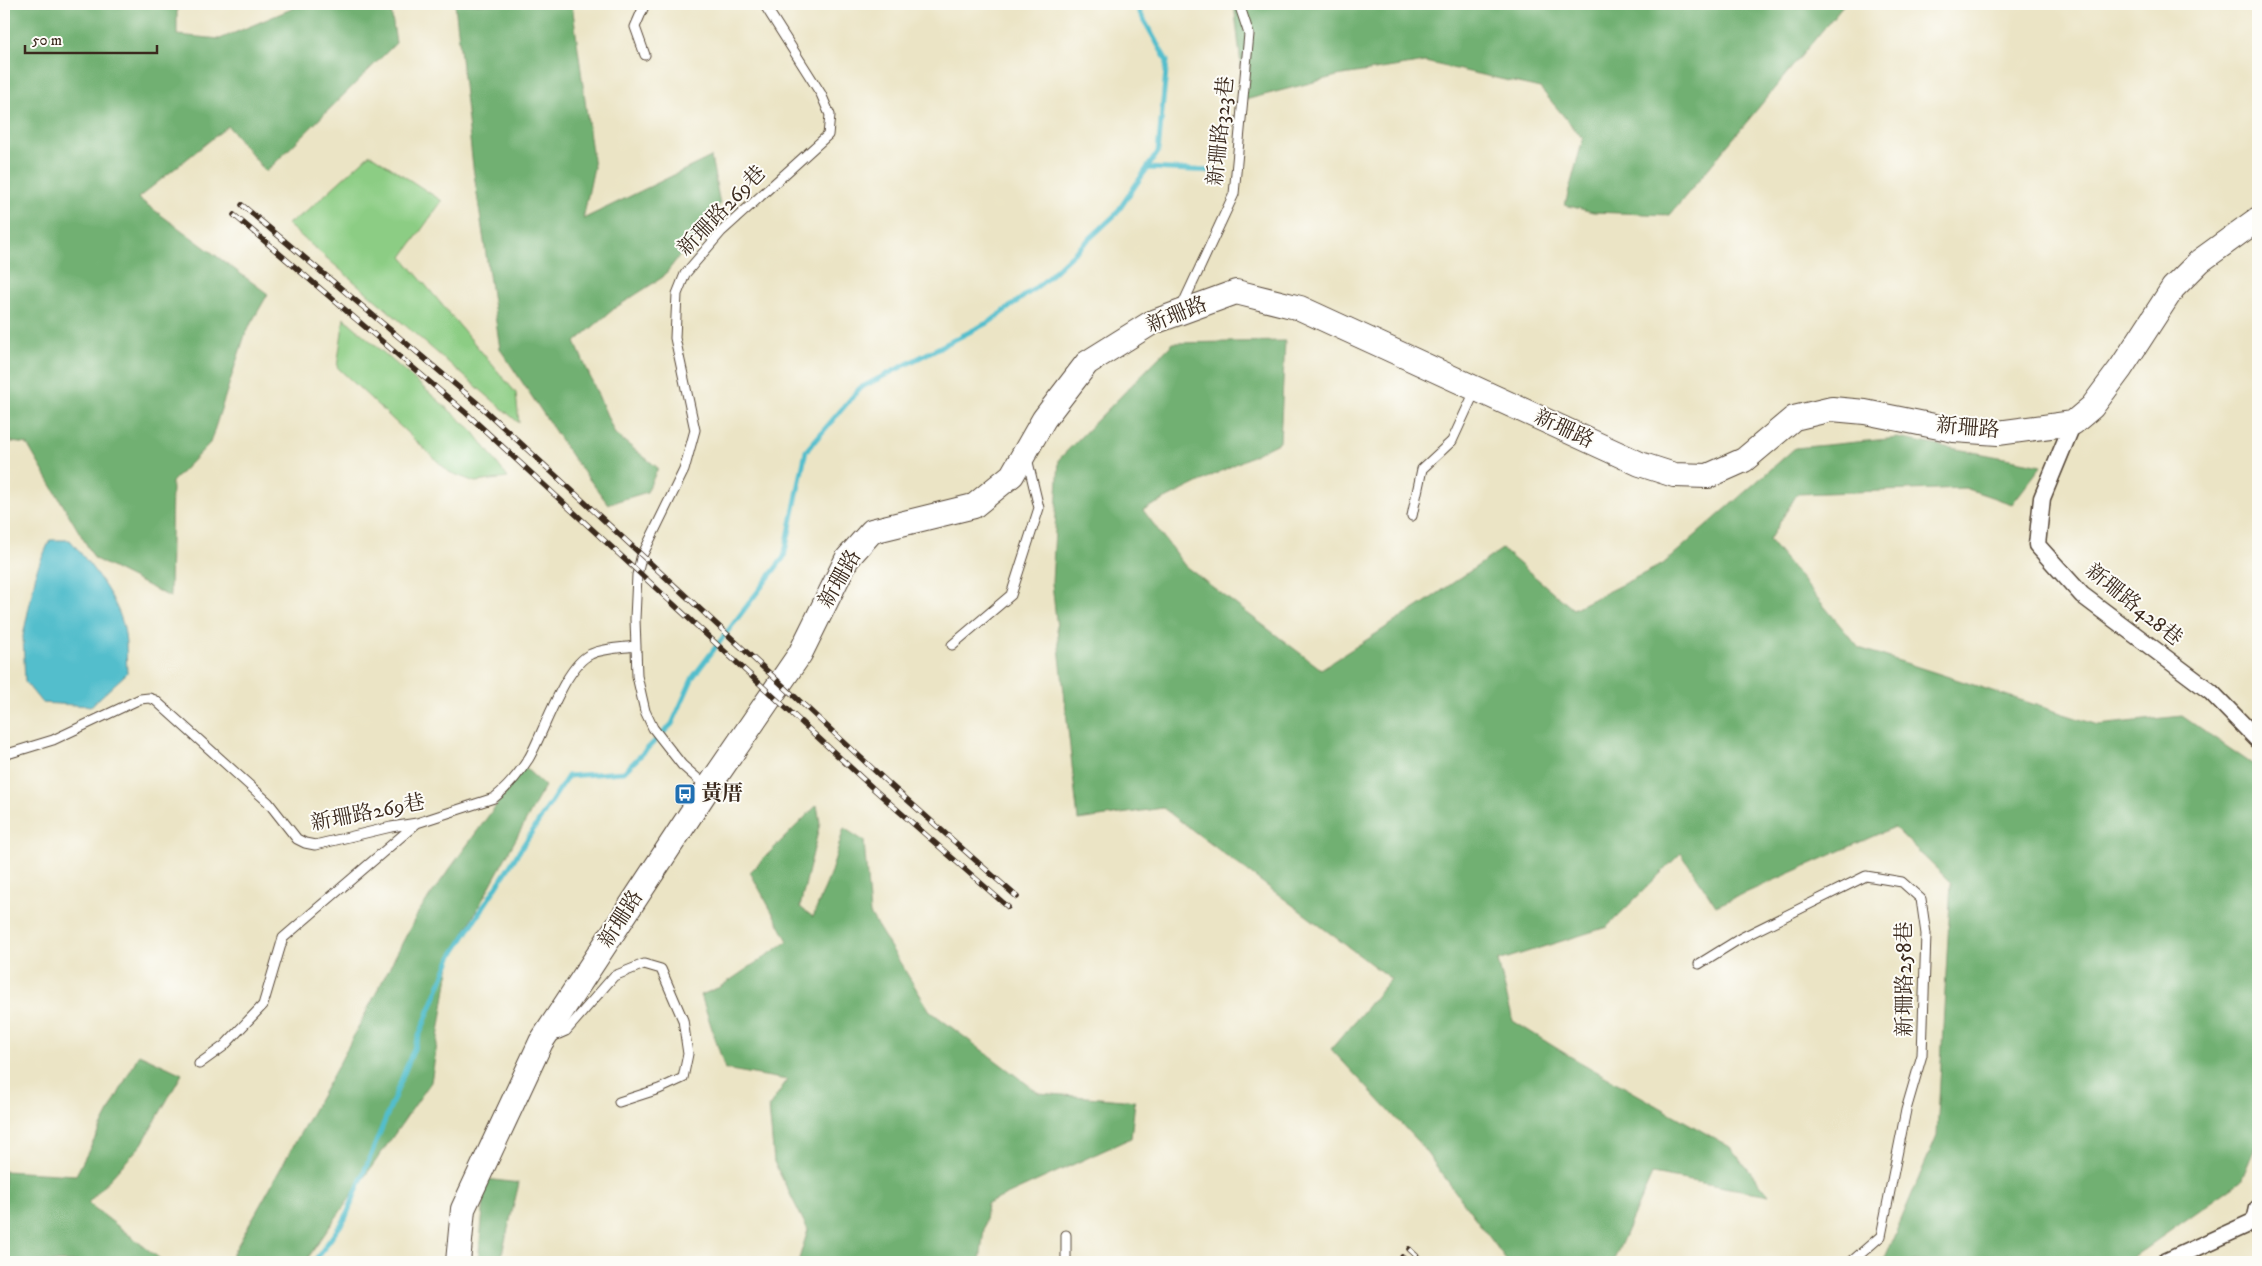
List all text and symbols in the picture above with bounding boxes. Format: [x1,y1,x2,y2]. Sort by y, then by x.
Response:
scale bar [25,22,158,54]
text: 50 m [32,31,62,50]
street label: 新珊路323巷 [1202,75,1240,187]
street label: 新珊路269巷 [672,160,772,262]
street label: 新珊路 [1143,291,1211,339]
street label: 新珊路 [1530,404,1598,454]
street label: 新珊路 [1935,412,2001,444]
street label: 新珊路 [813,545,867,613]
street label: 新珊路428巷 [2080,558,2188,652]
place label: 黃厝 [701,781,743,807]
bus stop icon: 黃厝 [673,782,697,806]
street label: 新珊路269巷 [309,789,427,837]
street label: 新珊路 [593,886,649,952]
street label: 新珊路258巷 [1892,921,1918,1037]

